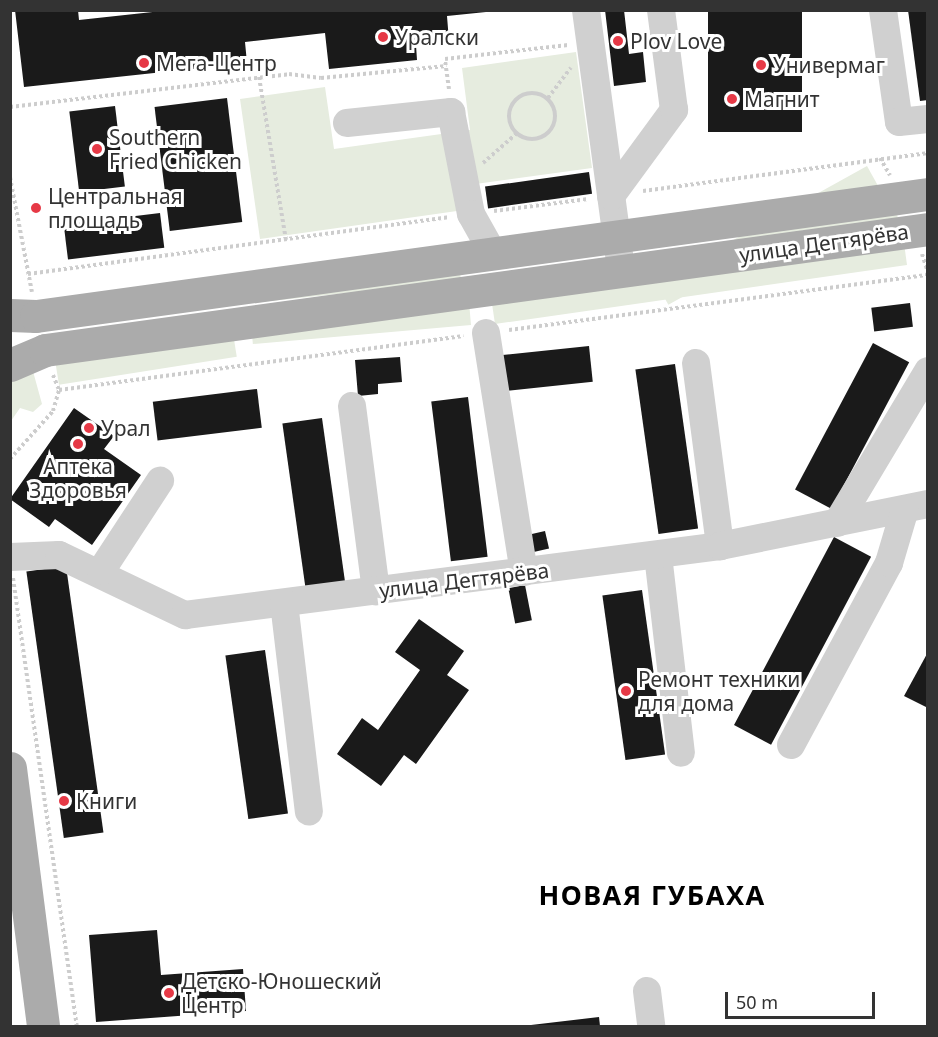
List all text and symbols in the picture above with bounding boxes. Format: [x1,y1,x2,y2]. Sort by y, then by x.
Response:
place label: Уралски [395,24,479,50]
place label: Plov Love [630,28,722,54]
marker: Уралски [376,30,390,44]
marker: Plov Love [611,34,625,48]
place label: Мега-Центр [156,50,277,76]
place label: Универмаг [773,52,885,78]
marker: Мега-Центр [137,56,151,70]
marker: Универмаг [754,58,768,72]
place label: Магнит [744,86,820,112]
marker: Магнит [725,92,739,106]
place label: Southern Fried Chicken [109,124,242,174]
marker: Southern Fried Chicken [90,142,104,156]
place label: Центральная площадь [48,183,183,233]
marker: Центральная площадь [29,201,43,215]
street label: улица Дегтярёва [738,219,910,267]
place label: Урал [101,415,150,441]
marker: Урал [82,421,96,435]
marker: Аптека Здоровья [71,437,85,451]
place label: Аптека Здоровья [29,453,127,503]
street label: улица Дегтярёва [378,557,550,603]
place label: Ремонт техники для дома [638,666,800,716]
marker: Ремонт техники для дома [619,684,633,698]
place label: Книги [76,788,137,814]
marker: Книги [57,794,71,808]
district label: НОВАЯ ГУБАХА [538,879,766,911]
place label: Детско-Юношеский Центр [181,968,382,1018]
scale bar [728,980,878,1018]
marker: Детско-Юношеский Центр [162,986,176,1000]
text: 50 m [736,990,778,1014]

